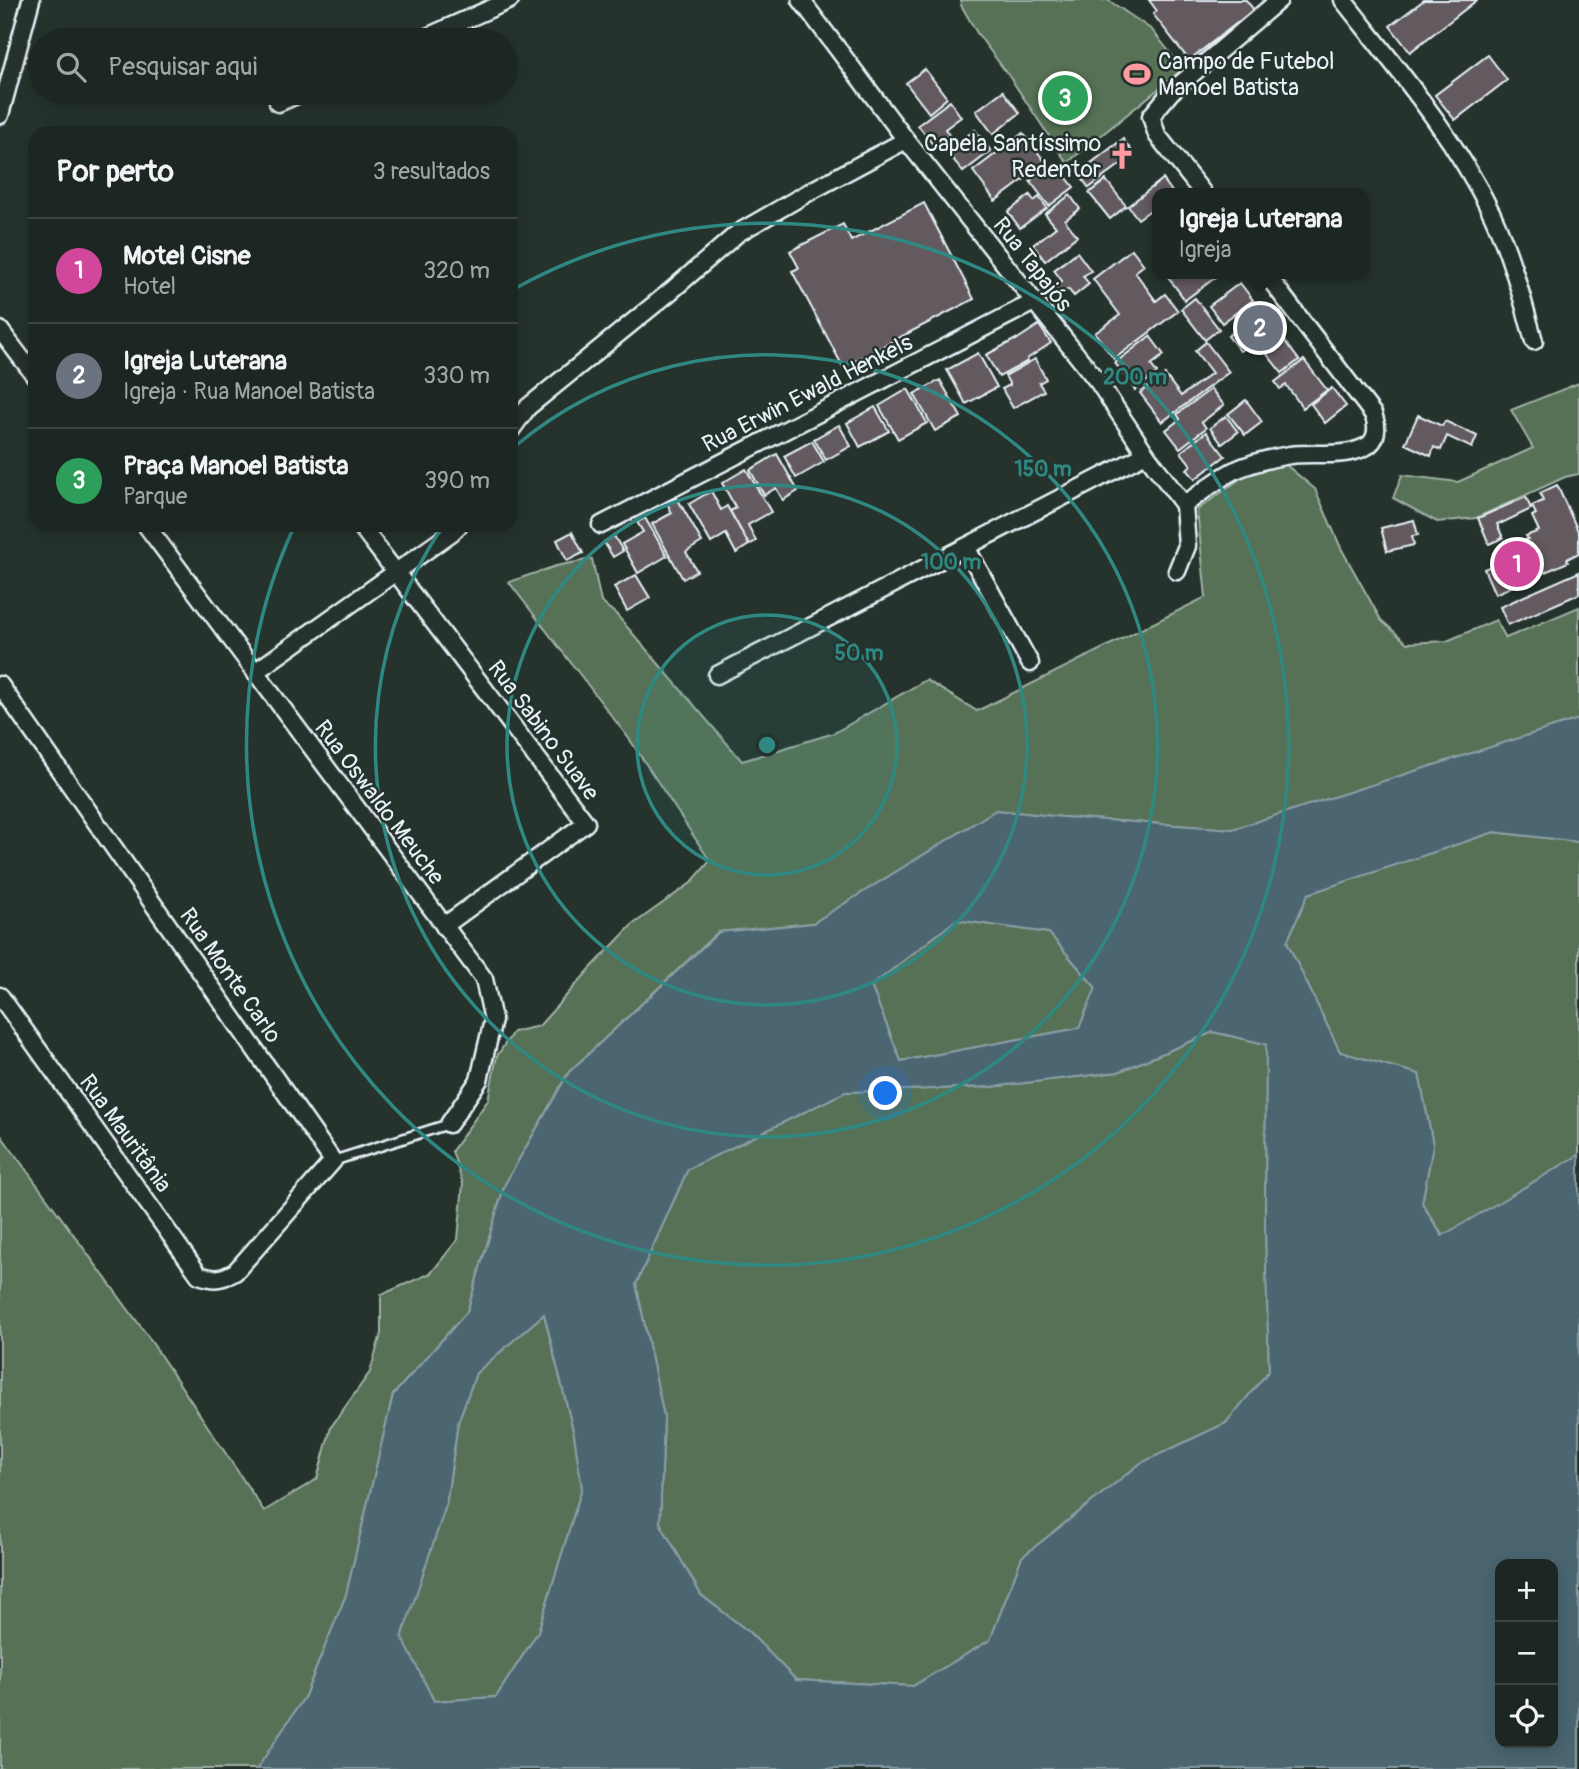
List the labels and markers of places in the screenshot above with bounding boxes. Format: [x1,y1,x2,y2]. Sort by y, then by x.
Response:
place label: Campo de Futebol Manoel Batista [1158,47,1334,102]
sports icon: Campo de Futebol Manoel Batista [1122,59,1152,89]
pin: 3 [1042,72,1088,124]
place label: Capela Santíssimo Redentor [924,129,1101,184]
church icon: Capela Santíssimo Redentor [1107,141,1137,171]
pin: 2 [1237,302,1283,354]
pin: 1 [1494,538,1540,590]
centre of rings [755,733,779,757]

